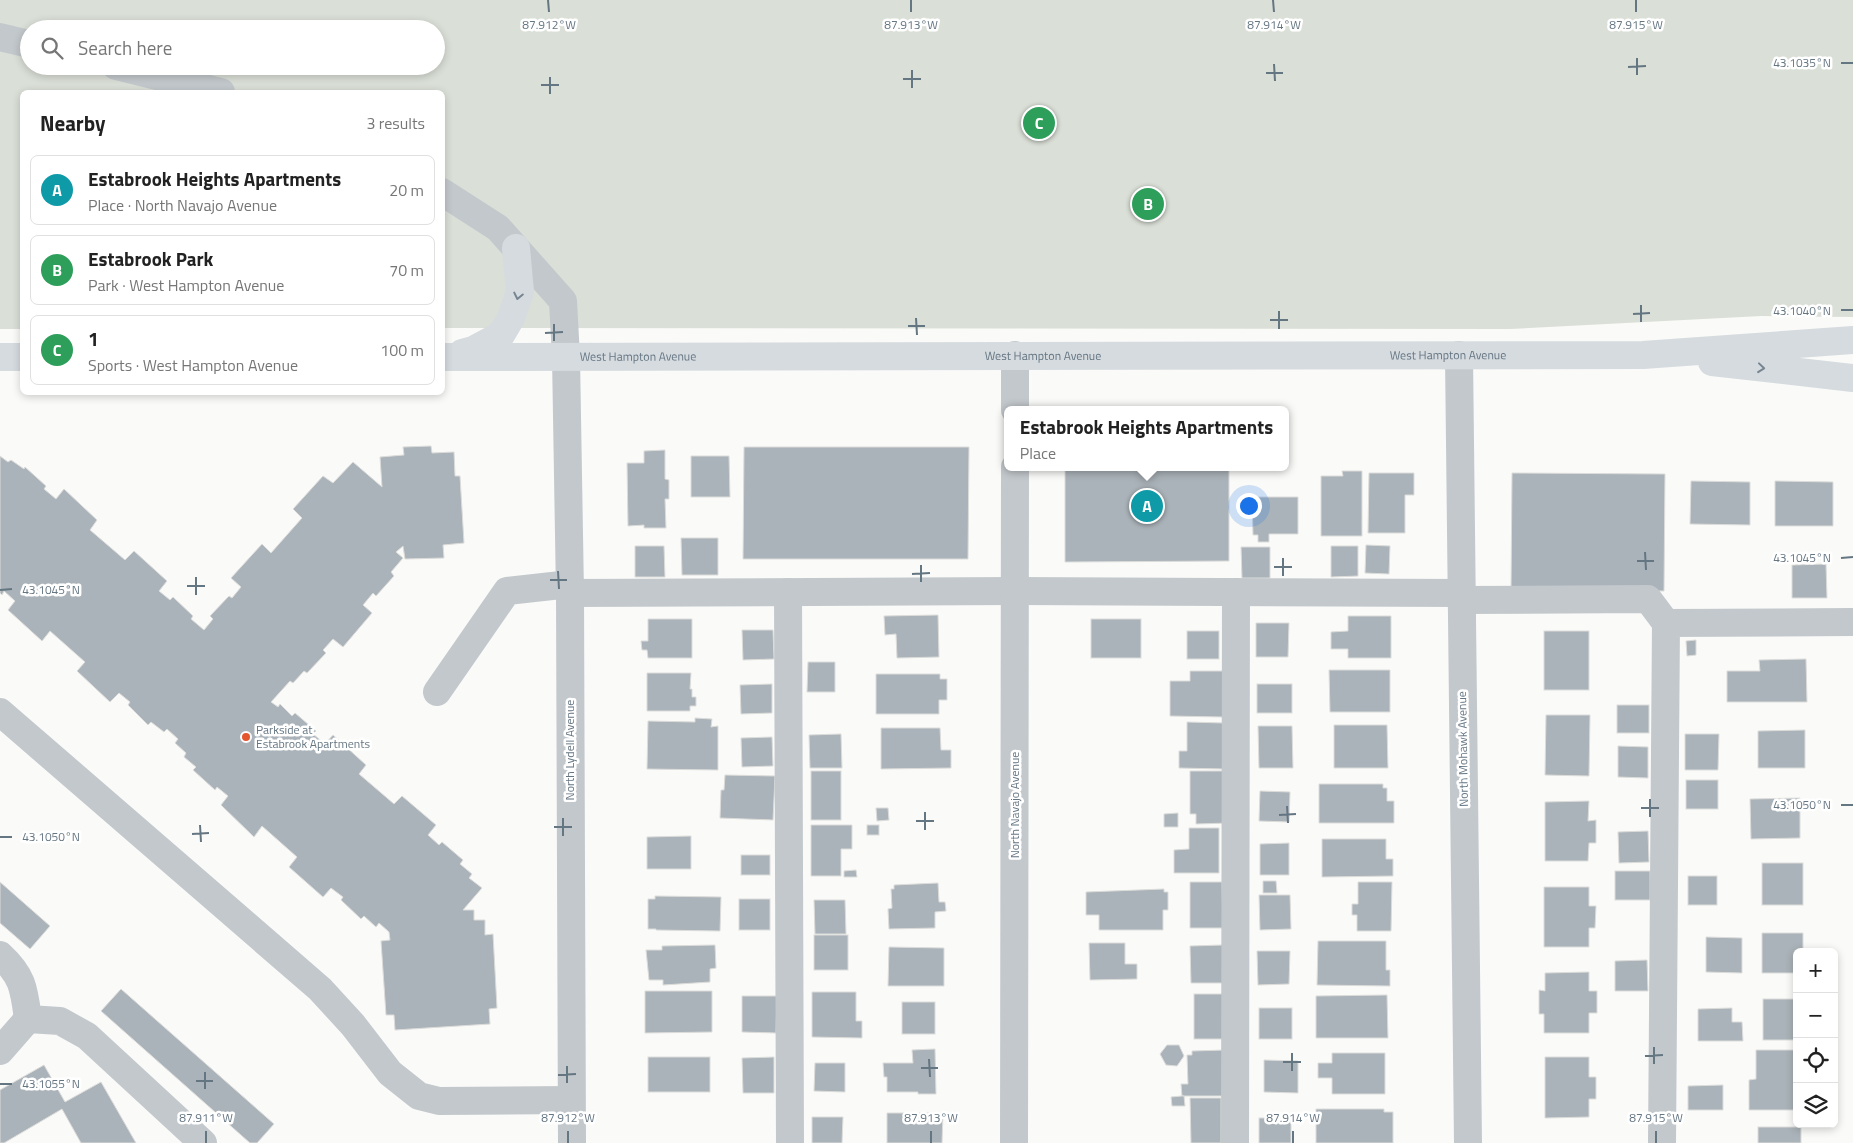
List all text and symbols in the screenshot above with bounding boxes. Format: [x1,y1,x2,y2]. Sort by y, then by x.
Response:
text: 87.912°W [522,15,576,34]
text: 87.913°W [884,15,938,34]
text: 87.914°W [1247,15,1301,34]
text: 87.915°W [1609,15,1663,34]
search box [20,20,445,75]
text: Search here [78,33,172,62]
icon: search [38,34,66,62]
text: 43.1035°N [1773,53,1831,72]
pin: C [1023,104,1055,142]
text: Nearby [40,107,105,139]
text: 3 results [366,111,425,135]
text: Estabrook Heights Apartments [88,164,341,193]
text: A [52,178,62,202]
text: 20 m [389,178,424,202]
pin: B [1132,185,1164,223]
text: Place · North Navajo Avenue [88,193,277,217]
text: Estabrook Park [88,244,213,273]
text: B [52,258,62,282]
text: 70 m [389,258,424,282]
text: Park · West Hampton Avenue [88,273,284,297]
one-way arrow [513,292,523,300]
text: 43.1040°N [1773,301,1831,320]
text: 1 [88,324,99,353]
text: C [53,338,61,362]
text: 100 m [380,338,424,362]
street label: West Hampton Avenue [1390,345,1506,364]
street label: West Hampton Avenue [985,346,1101,365]
street label: West Hampton Avenue [580,347,696,366]
text: Sports · West Hampton Avenue [88,353,298,377]
one-way arrow [1758,362,1766,373]
popup [1004,406,1289,471]
text: Estabrook Heights Apartments [1020,412,1273,441]
text: Place [1020,441,1056,465]
pin: A [1131,487,1163,525]
your location [1236,493,1262,519]
text: 43.1045°N [1773,548,1831,567]
text: 43.1045°N [22,580,80,599]
street label: North Mohawk Avenue [1452,691,1473,807]
street label: North Lydell Avenue [560,700,579,800]
place label: Parkside at Estabrook Apartments [256,720,370,753]
marker: Parkside at Estabrook Apartments [240,731,252,743]
street label: North Navajo Avenue [1005,752,1024,858]
text: 43.1050°N [1773,795,1831,814]
text: 43.1050°N [22,827,80,846]
map controls [1793,948,1838,1128]
button: + [1793,948,1838,993]
button: − [1793,993,1838,1038]
button: locate [1793,1038,1838,1083]
text: 43.1055°N [22,1074,80,1093]
button: layers [1793,1083,1838,1128]
text: 87.911°W [179,1108,233,1127]
text: 87.912°W [541,1108,595,1127]
text: 87.913°W [904,1108,958,1127]
text: 87.914°W [1266,1108,1320,1127]
text: 87.915°W [1629,1108,1683,1127]

